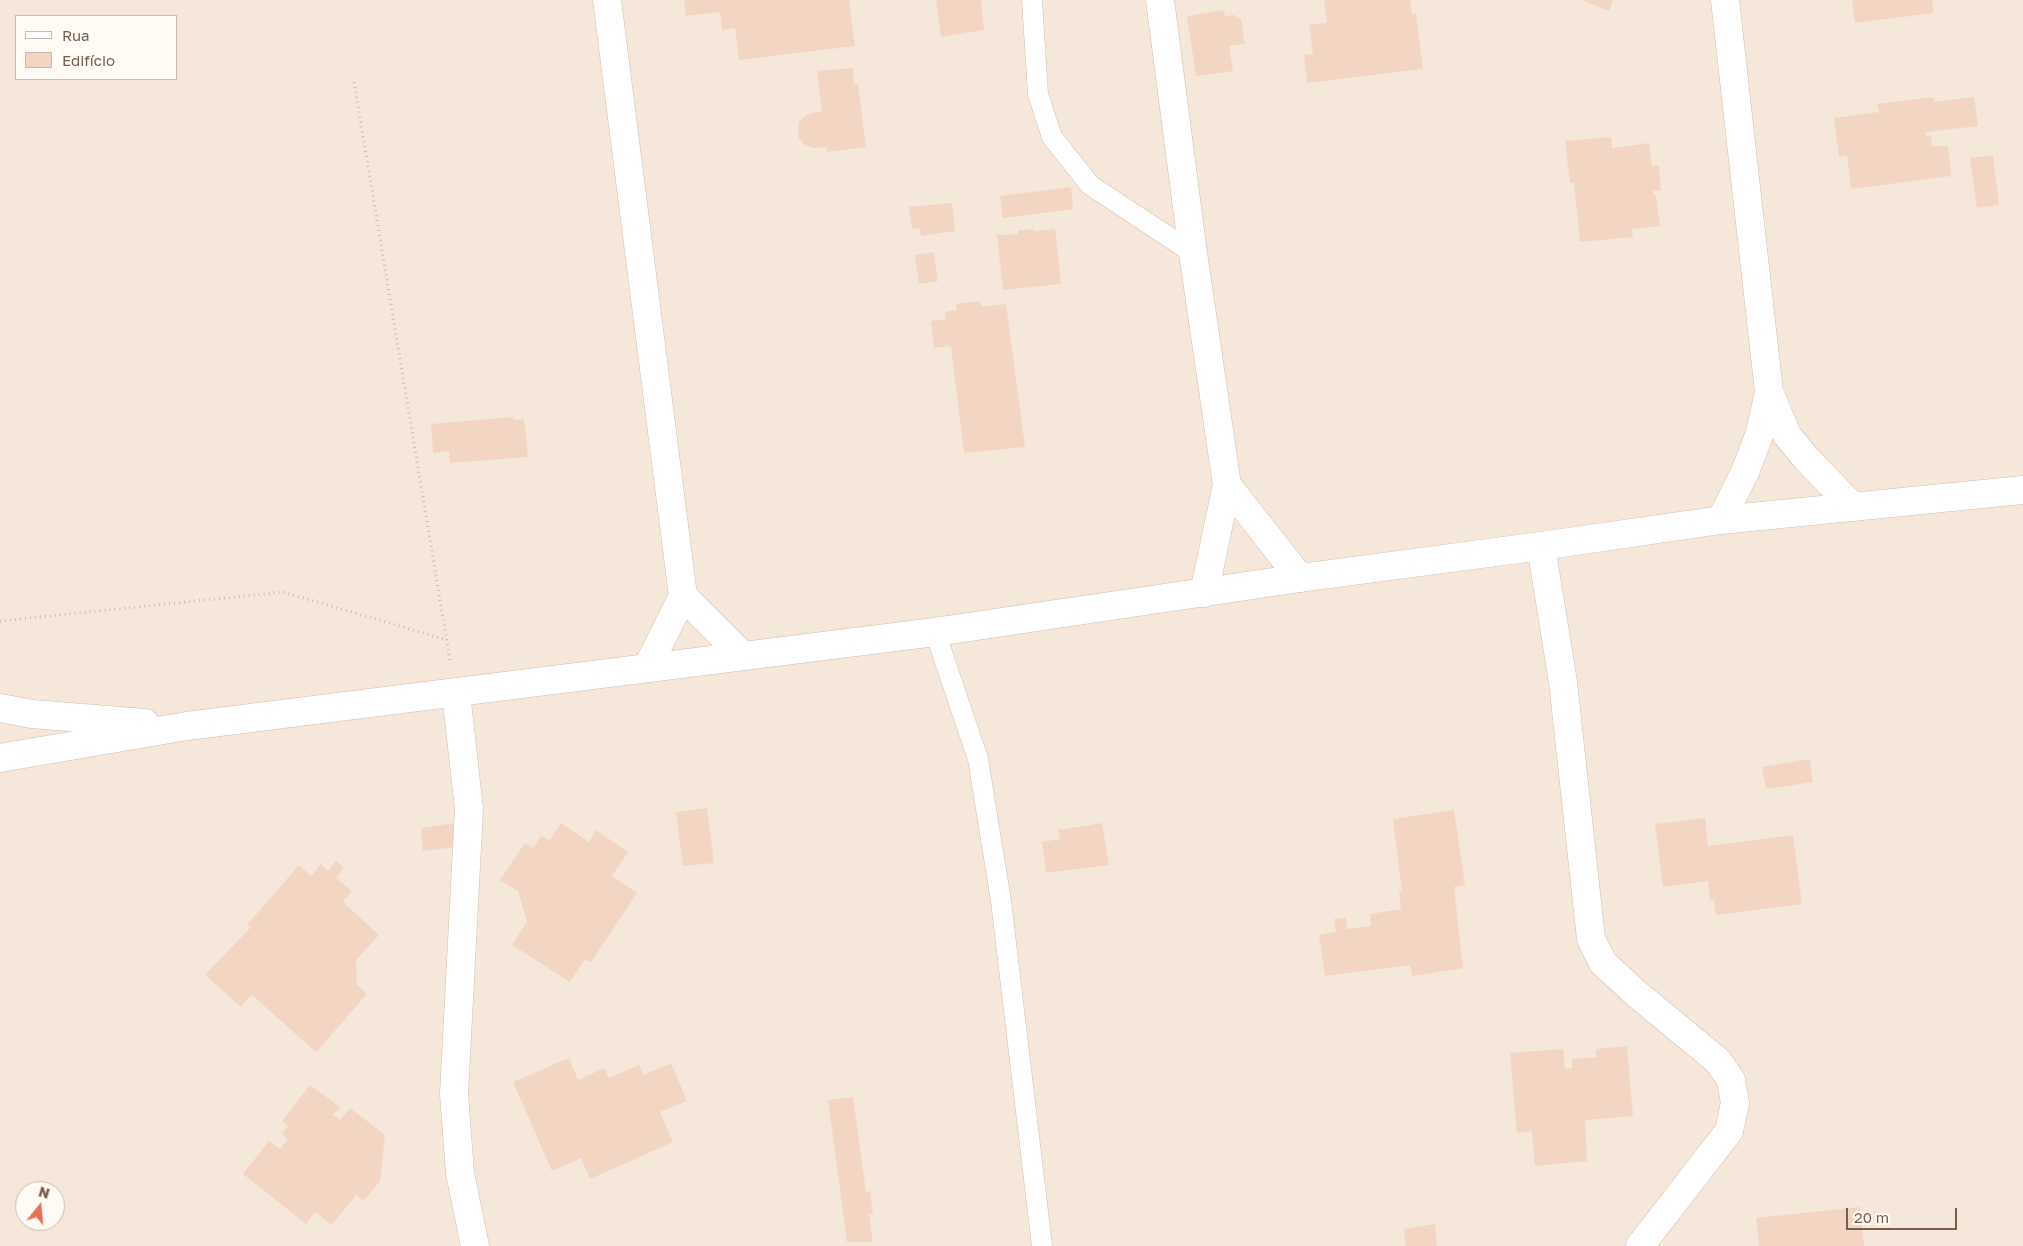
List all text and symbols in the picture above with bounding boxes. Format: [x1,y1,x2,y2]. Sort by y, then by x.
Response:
legend [15,15,178,80]
text: Rua [62,26,89,44]
text: Edifício [62,51,115,69]
north arrow [15,1181,65,1231]
text: N [37,1182,52,1202]
scale bar [1848,1198,1959,1230]
text: 20 m [1854,1208,1889,1226]

